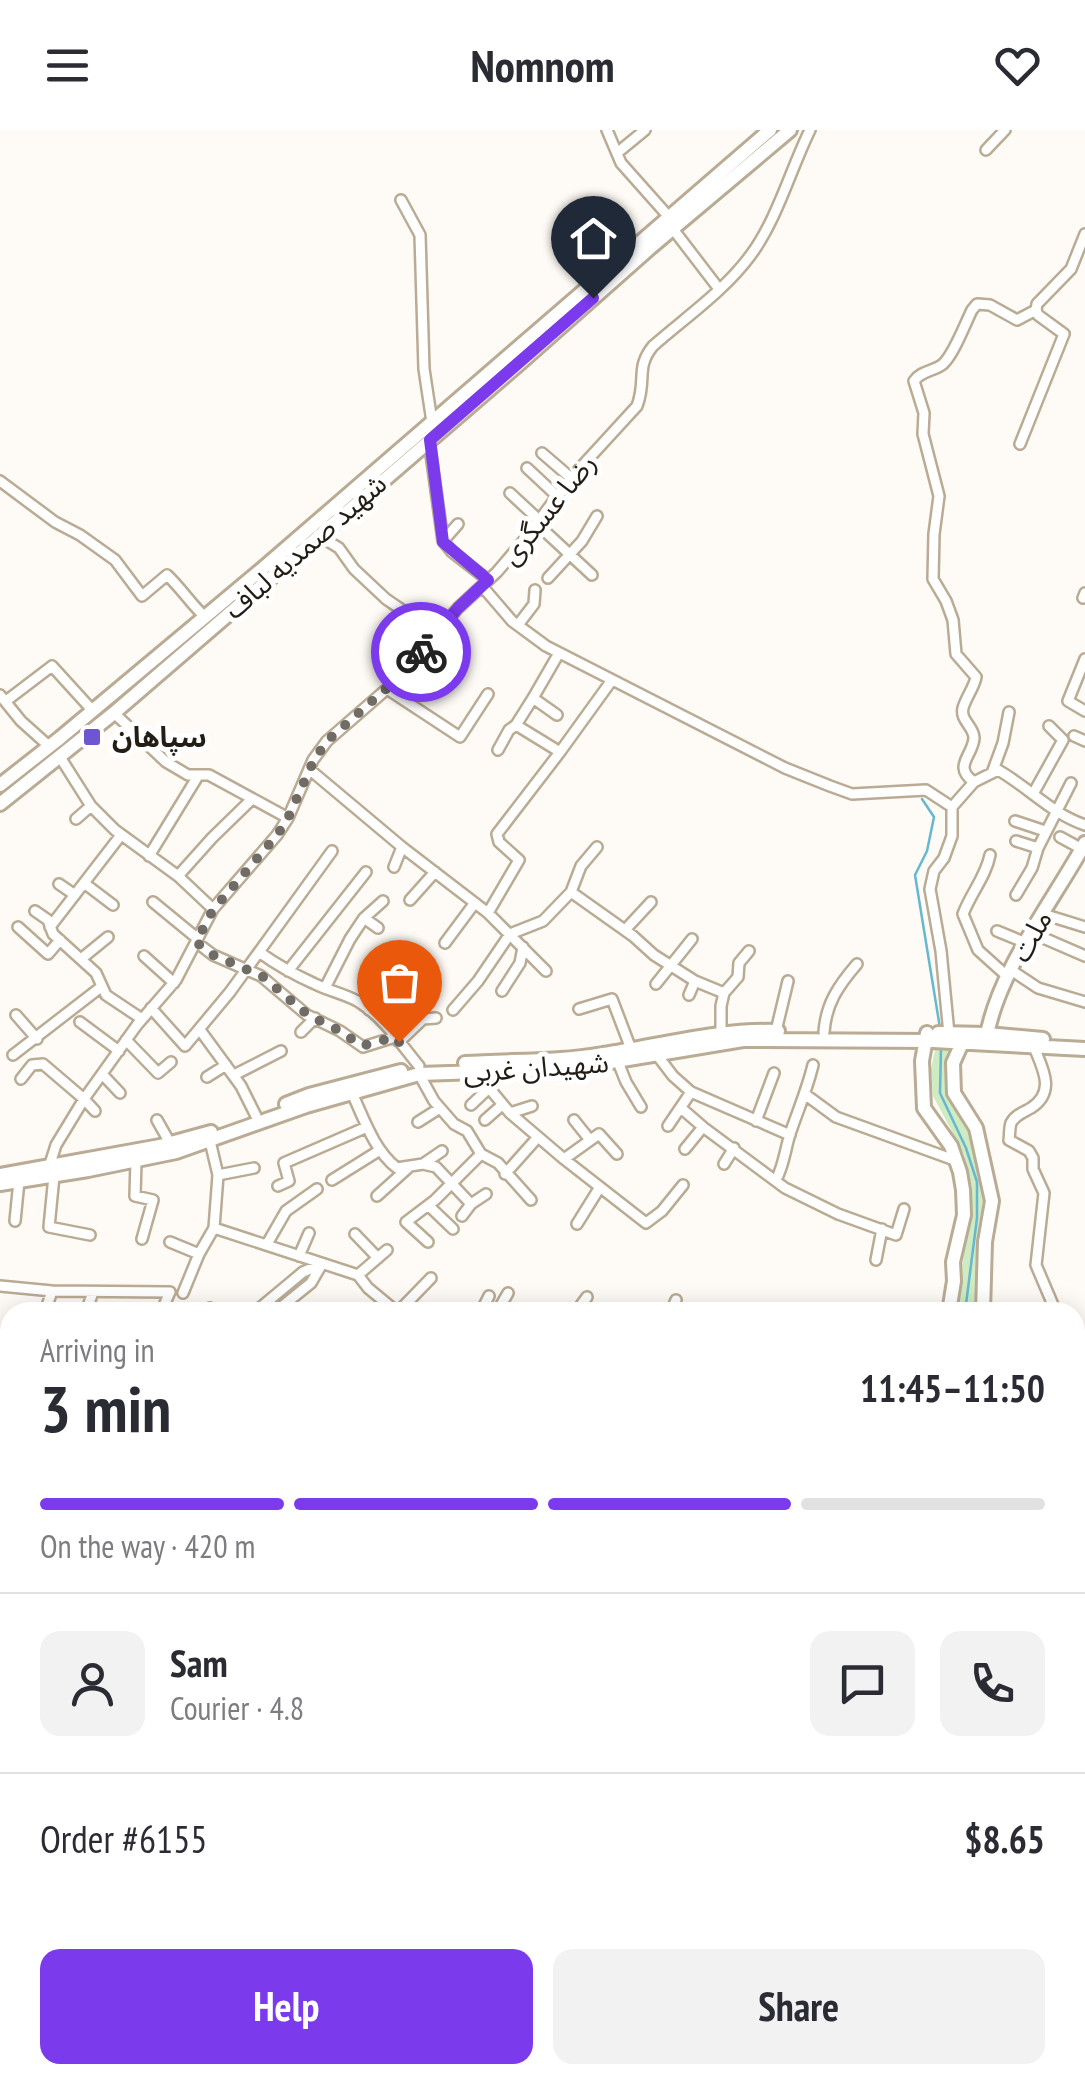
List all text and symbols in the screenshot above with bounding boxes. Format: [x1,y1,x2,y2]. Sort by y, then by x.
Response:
text: Nomnom [470,36,615,94]
icon: menu [40,38,95,93]
icon: heart [990,38,1045,93]
pin [551,196,636,299]
icon: home [566,211,621,266]
street label: رضا عسگری [491,445,604,572]
street label: شهید صمدیه لباف [215,465,394,627]
courier [371,602,471,702]
icon: bike [394,625,449,680]
place label: سپاهان [112,718,207,756]
marker: سپاهان [81,726,103,748]
street label: ملت [1001,903,1060,968]
pin [357,940,442,1043]
icon: bag [372,955,427,1010]
street label: شهیدان غربی [462,1043,610,1090]
text: Arriving in [40,1329,155,1371]
text: 11:45–11:50 [860,1363,1045,1412]
text: 3 min [40,1366,171,1450]
text: On the way · 420 m [40,1525,255,1567]
button: person [40,1631,145,1736]
button: chat [810,1631,915,1736]
button: phone [940,1631,1045,1736]
text: Sam [170,1638,228,1687]
text: Courier · 4.8 [170,1687,304,1729]
text: Order #6155 [40,1814,207,1863]
text: $8.65 [964,1814,1045,1863]
button: Help [40,1949,533,2064]
button: Share [553,1949,1045,2064]

